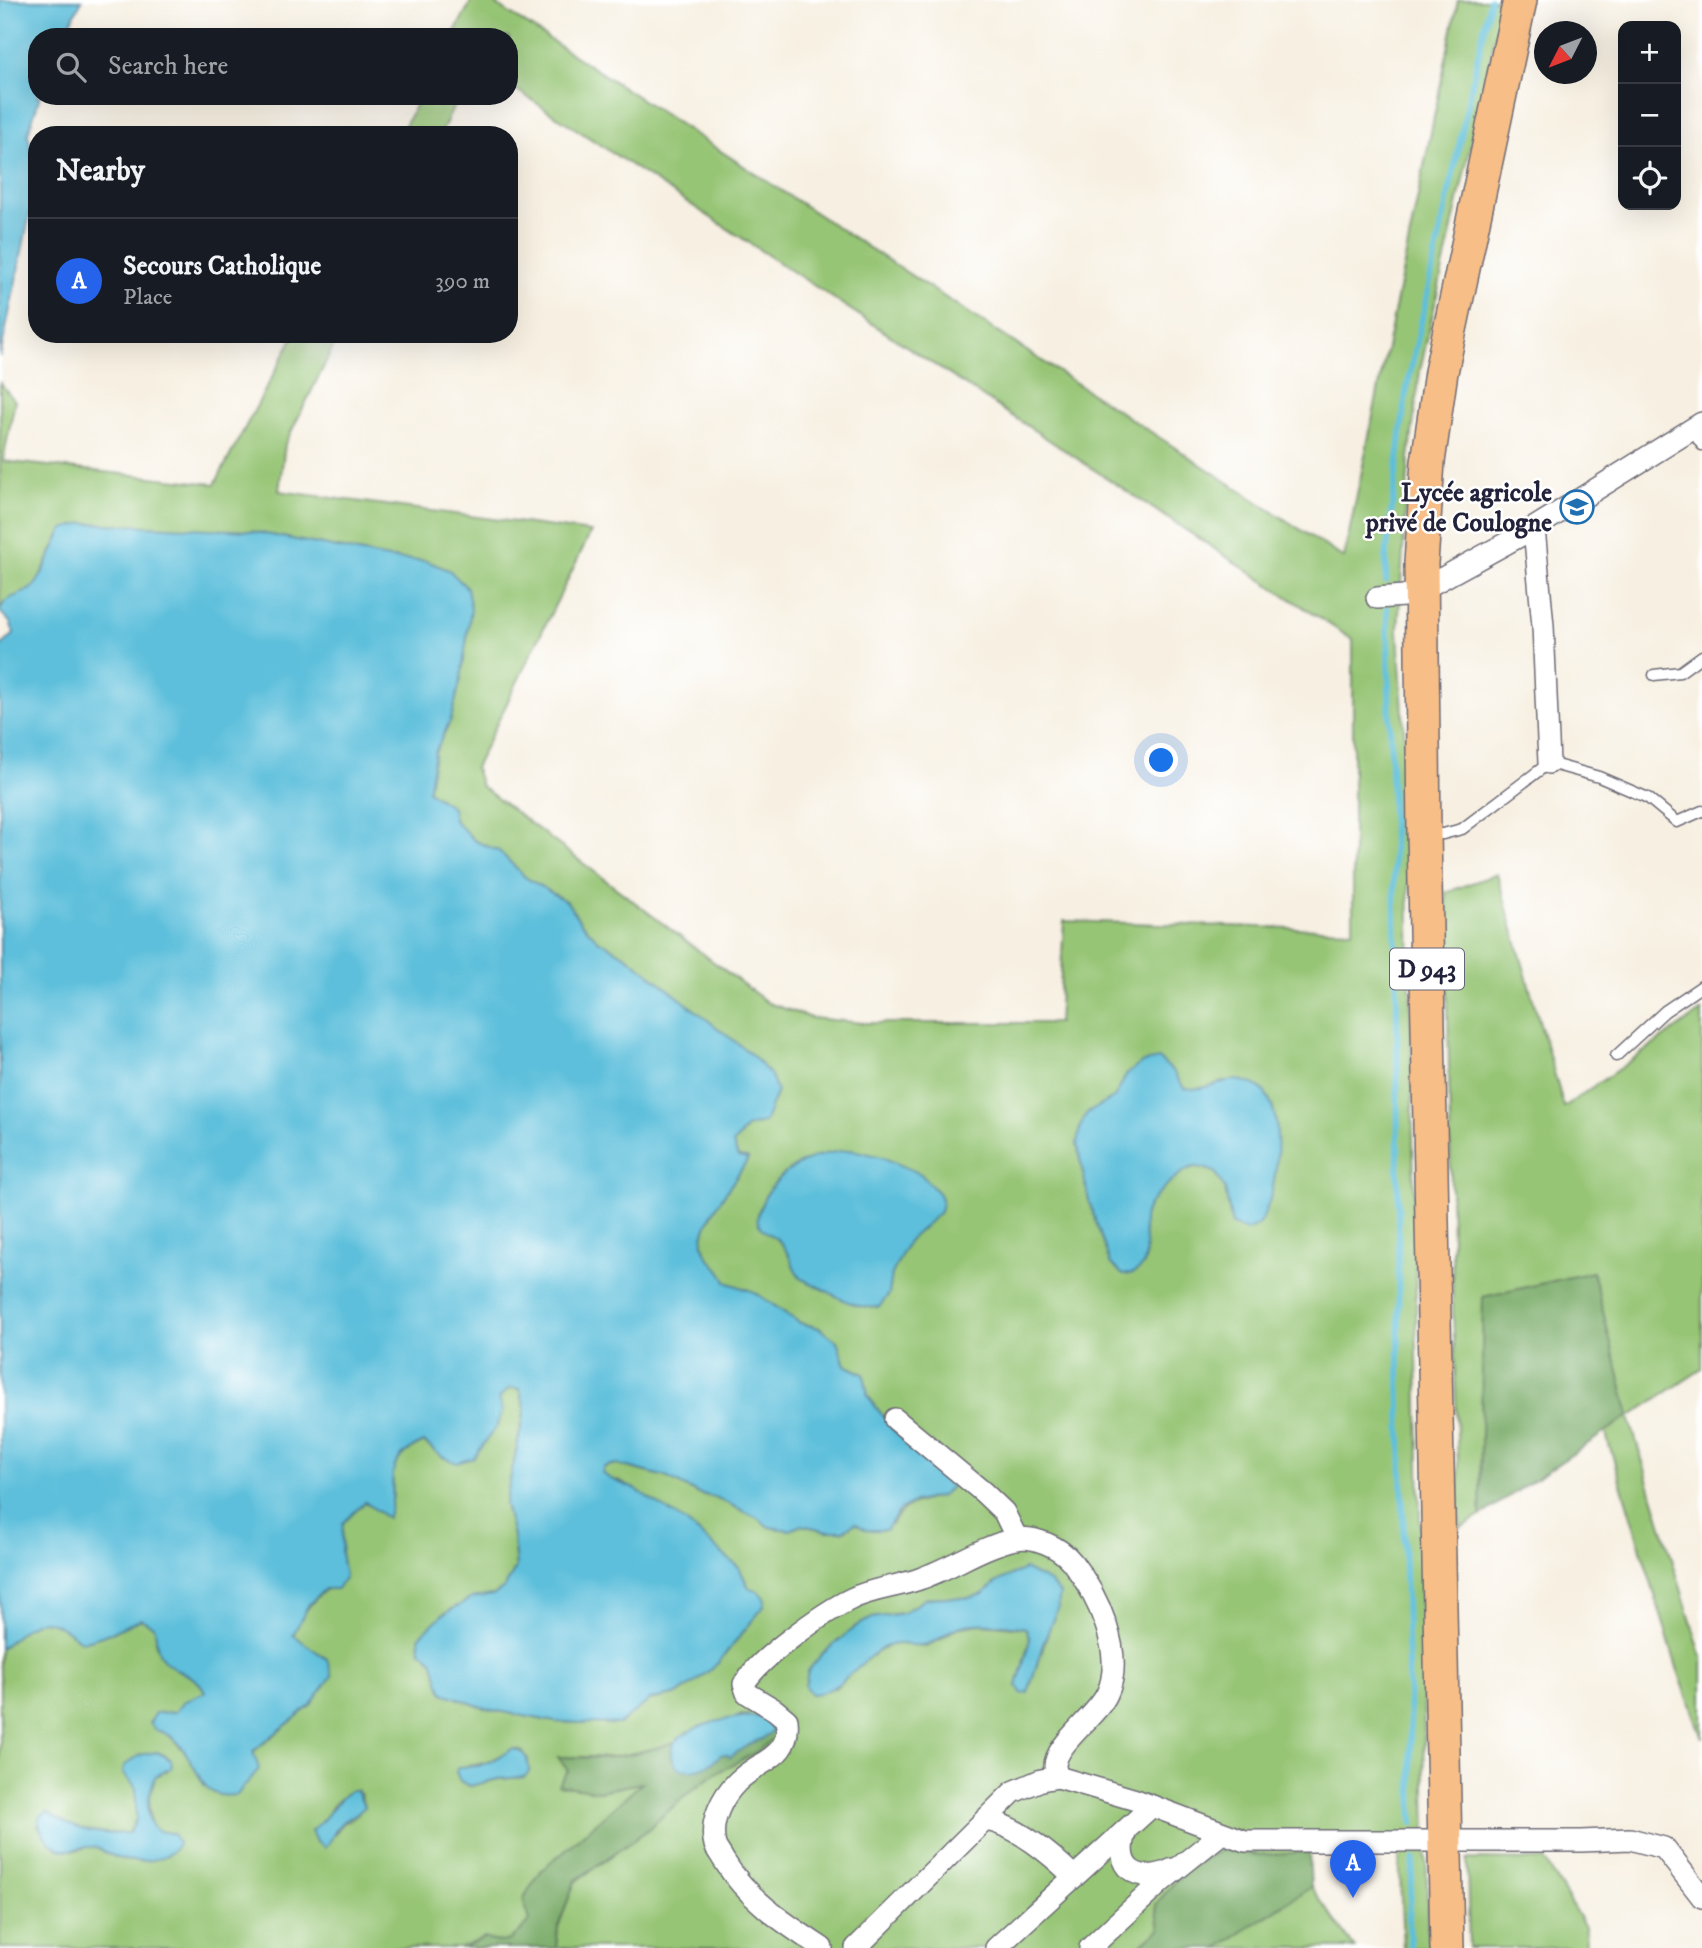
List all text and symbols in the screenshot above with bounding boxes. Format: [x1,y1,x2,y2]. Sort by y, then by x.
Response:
north arrow [1534,21,1597,84]
map controls [1618,21,1681,210]
button: + [1618,21,1681,84]
search box [28,28,518,105]
icon: search [52,48,90,86]
text: Search here [108,50,228,83]
button: − [1618,84,1681,147]
button: locate [1618,147,1681,210]
text: Nearby [56,153,145,190]
text: Secours Catholique [123,250,321,283]
text: A [72,267,86,296]
text: 390 m [435,267,490,296]
text: Place [123,283,172,312]
place label: Lycée agricole privé de Coulogne [1365,477,1552,540]
school or university icon: Lycée agricole privé de Coulogne [1558,488,1596,526]
your location [1144,743,1178,777]
road number: D 943 [1390,948,1464,989]
pin: A [1330,1840,1376,1898]

